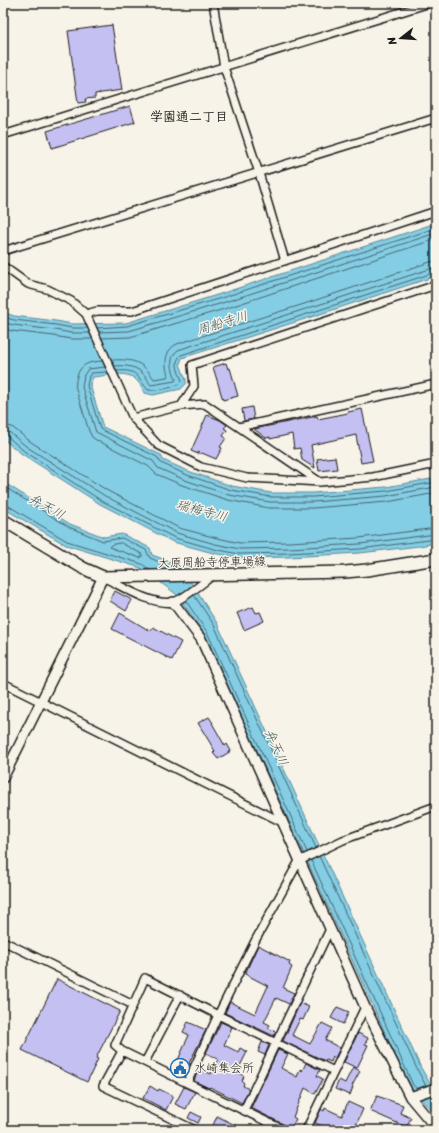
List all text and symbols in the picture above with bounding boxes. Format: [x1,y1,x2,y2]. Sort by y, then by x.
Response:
north arrow [381,18,421,58]
text: N [382,34,402,48]
district label: 学園通二丁目 [150,105,228,128]
water label: 周船寺川 [194,304,250,341]
water label: 弁天川 [24,487,69,526]
water label: 瑞梅寺川 [174,493,230,528]
street label: 大原周船寺停車場線 [158,550,266,574]
water label: 弁天川 [258,725,295,770]
public building icon: 水崎集会所 [169,1057,191,1079]
place label: 水崎集会所 [194,1057,254,1079]

